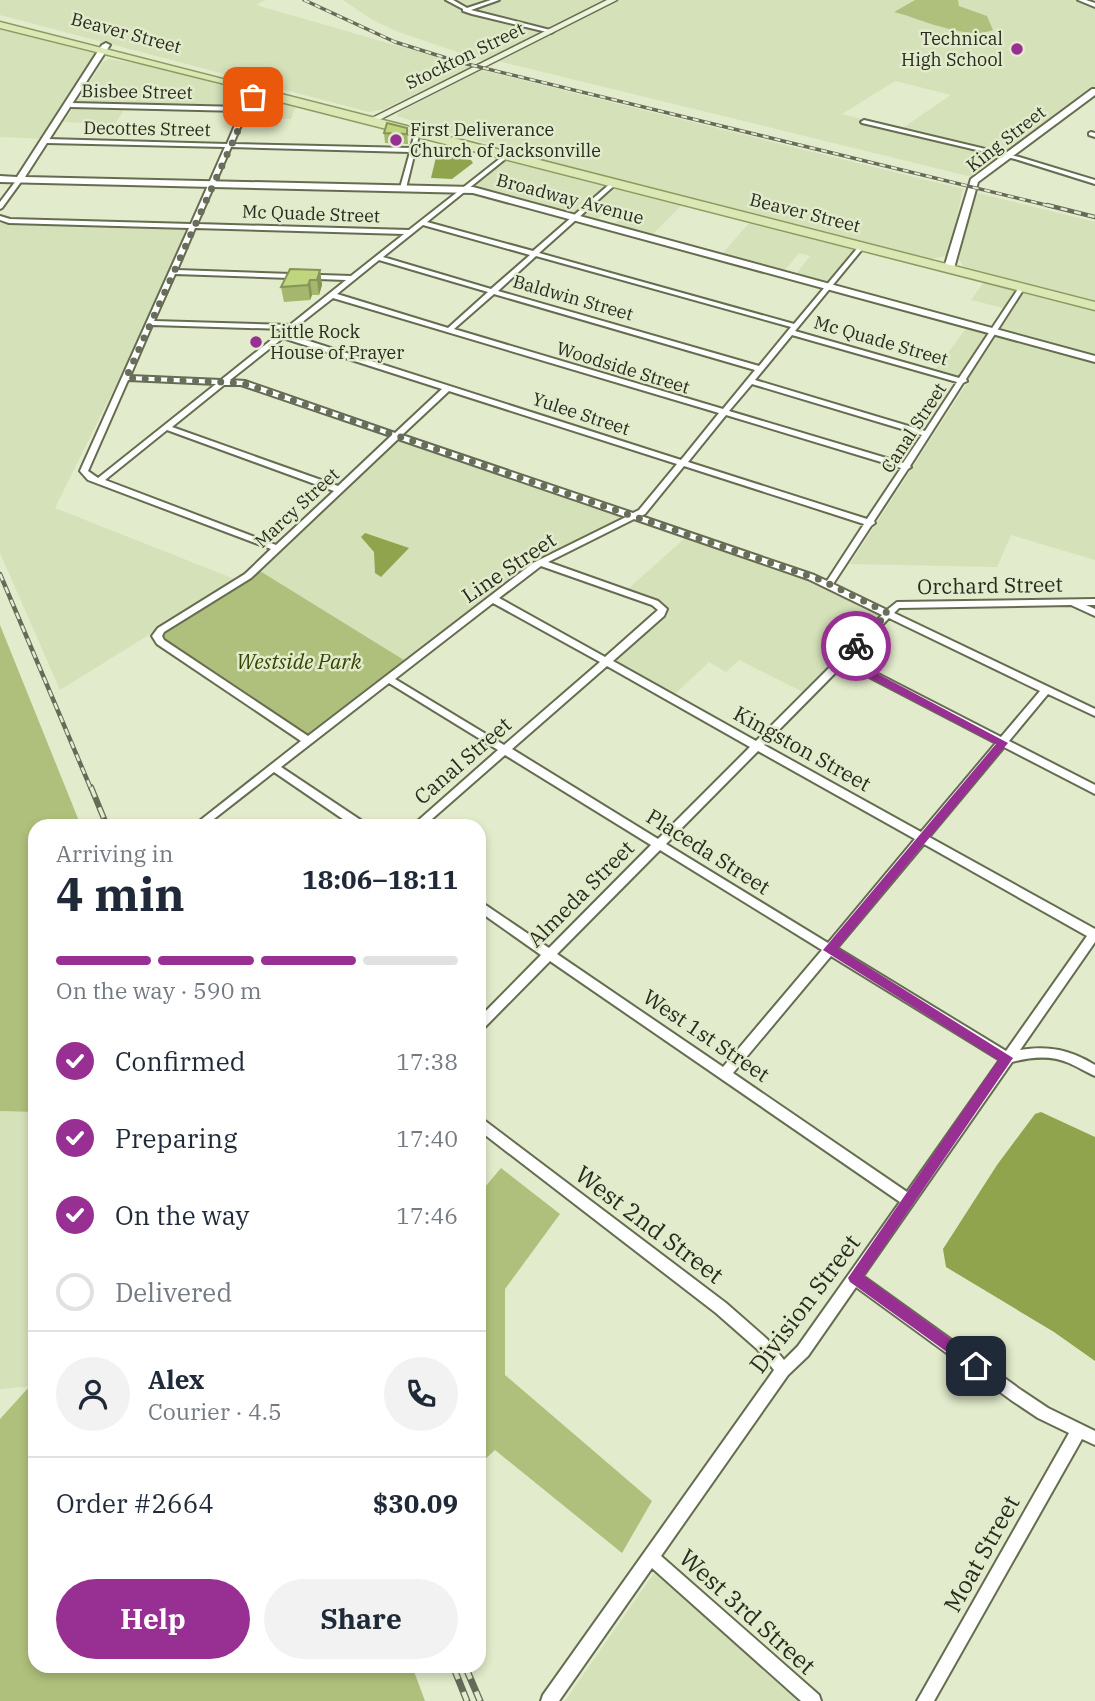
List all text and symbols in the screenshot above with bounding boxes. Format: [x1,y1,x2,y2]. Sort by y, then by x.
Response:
street label: Beaver Street [68,7,184,58]
street label: Stockton Street [401,17,528,94]
place label: Technical High School [901,27,1003,71]
marker: Technical High School [1009,41,1025,57]
pin [223,67,283,127]
icon: bag [234,78,272,116]
street label: Bisbee Street [81,79,193,104]
street label: King Street [961,100,1050,177]
street label: Decottes Street [83,116,211,141]
place label: First Deliverance Church of Jacksonville [410,118,601,162]
marker: First Deliverance Church of Jacksonville [388,132,404,148]
street label: Broadway Avenue [494,168,646,229]
street label: Beaver Street [747,188,863,237]
street label: Mc Quade Street [241,200,381,227]
street label: Baldwin Street [510,269,636,326]
street label: Mc Quade Street [811,310,951,371]
place label: Little Rock House of Prayer [270,320,404,364]
marker: Little Rock House of Prayer [248,334,264,350]
street label: Woodside Street [554,336,693,399]
street label: Canal Street [876,378,951,477]
street label: Yulee Street [529,387,633,440]
street label: Marcy Street [250,463,344,553]
street label: Line Street [456,525,561,609]
street label: Orchard Street [917,570,1063,600]
courier [821,611,891,681]
icon: bike [837,627,875,665]
park label: Westside Park [236,647,363,675]
street label: Kingston Street [729,699,876,797]
street label: Canal Street [408,710,517,810]
street label: Placeda Street [641,802,776,900]
street label: Almeda Street [521,834,640,953]
text: Arriving in [56,838,173,868]
text: 18:06–18:11 [302,862,458,896]
text: 4 min [56,864,185,924]
text: On the way · 590 m [56,975,262,1005]
street label: West 1st Street [638,982,775,1088]
icon: check [56,1042,94,1080]
text: Confirmed [115,1044,246,1078]
text: 17:38 [396,1046,458,1076]
icon: check [56,1119,94,1157]
text: Preparing [115,1121,237,1155]
text: 17:40 [396,1123,458,1153]
street label: West 2nd Street [569,1158,730,1291]
icon: check [56,1196,94,1234]
text: On the way [115,1198,249,1232]
text: 17:46 [396,1200,458,1230]
street label: Division Street [741,1227,867,1379]
text: Delivered [115,1275,232,1309]
pin [946,1336,1006,1396]
icon: home [957,1347,995,1385]
button: person [56,1357,130,1431]
button: phone [384,1357,458,1431]
text: Alex [148,1362,204,1396]
text: Courier · 4.5 [148,1396,282,1426]
text: Order #2664 [56,1486,214,1520]
text: $30.09 [373,1486,458,1520]
street label: Moat Street [936,1489,1026,1618]
street label: West 3rd Street [673,1541,823,1681]
button: Help [56,1579,250,1659]
button: Share [264,1579,458,1659]

